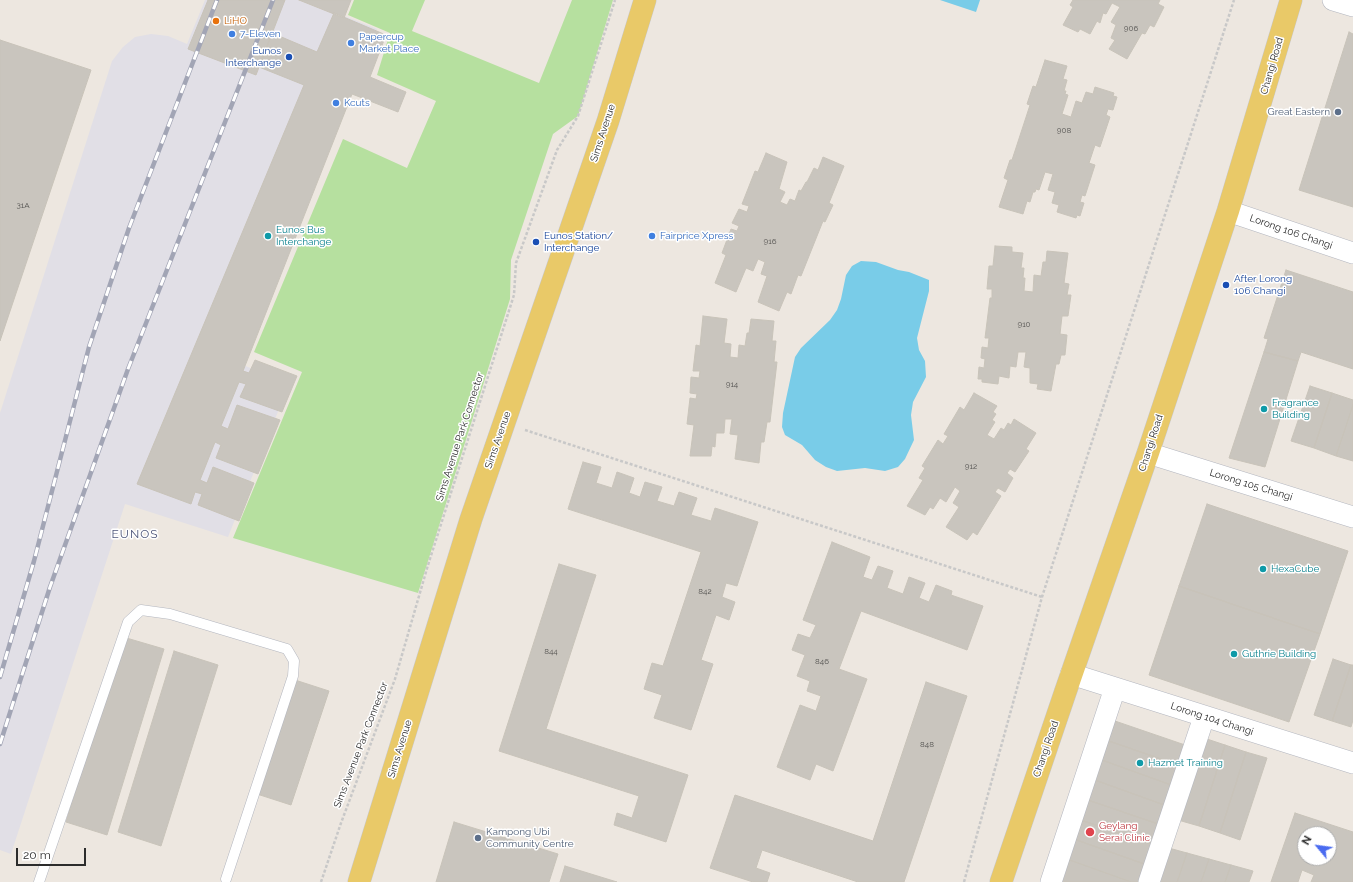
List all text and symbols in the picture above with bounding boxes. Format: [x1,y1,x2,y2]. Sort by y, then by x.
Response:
place label: LiHO [224,15,247,27]
marker: LiHO [211,16,221,26]
house number: 906 [1124,24,1138,34]
place label: 7-Eleven [240,28,281,40]
marker: 7-Eleven [227,29,237,39]
place label: Papercup Market Place [359,31,419,54]
street label: Changi Road [1258,36,1286,96]
marker: Papercup Market Place [346,38,356,48]
place label: Eunos Interchange [226,45,281,68]
marker: Eunos Interchange [284,52,294,62]
place label: Kcuts [344,97,370,109]
marker: Kcuts [331,98,341,108]
street label: Sims Avenue [588,103,618,163]
place label: Great Eastern [1267,106,1330,118]
marker: Great Eastern [1333,107,1343,117]
house number: 908 [1057,126,1071,136]
house number: 31A [16,201,30,211]
street label: Lorong 106 Changi [1248,212,1334,252]
place label: Eunos Bus Interchange [276,224,331,248]
place label: Eunos Station/ Interchange [544,230,613,254]
place label: Fairprice Xpress [660,230,733,242]
marker: Eunos Bus Interchange [263,231,273,241]
marker: Fairprice Xpress [647,231,657,241]
marker: Eunos Station/ Interchange [531,237,541,247]
house number: 916 [764,237,776,247]
place label: After Lorong 106 Changi [1234,273,1292,296]
marker: After Lorong 106 Changi [1221,280,1231,290]
house number: 910 [1017,320,1031,330]
street label: Sims Avenue Park Connector [434,371,486,503]
house number: 914 [726,380,738,390]
place label: Fragrance Building [1272,397,1319,420]
marker: Fragrance Building [1259,404,1269,414]
street label: Sims Avenue [483,410,513,470]
street label: Changi Road [1136,413,1166,473]
house number: 912 [965,462,977,472]
street label: Lorong 105 Changi [1208,467,1294,503]
district label: EUNOS [112,527,158,541]
place label: HexaCube [1271,563,1319,575]
marker: HexaCube [1258,564,1268,574]
house number: 842 [698,587,712,597]
house number: 844 [544,647,558,657]
place label: Guthrie Building [1242,648,1316,660]
marker: Guthrie Building [1229,649,1239,659]
house number: 846 [815,657,829,667]
street label: Sims Avenue Park Connector [331,680,391,810]
street label: Lorong 104 Changi [1169,700,1255,738]
street label: Sims Avenue [386,719,414,779]
street label: Changi Road [1031,719,1061,779]
house number: 848 [920,740,934,750]
place label: Hazmet Training [1148,757,1223,769]
marker: Hazmet Training [1135,758,1145,768]
place label: Geylang Serai Clinic [1099,820,1150,844]
place label: Kampong Ubi Community Centre [486,826,574,850]
marker: Geylang Serai Clinic [1084,826,1096,838]
north arrow [1297,826,1337,866]
marker: Kampong Ubi Community Centre [473,833,483,843]
text: N [1299,834,1315,847]
scale bar [18,840,88,866]
text: 20 m [23,848,51,862]

